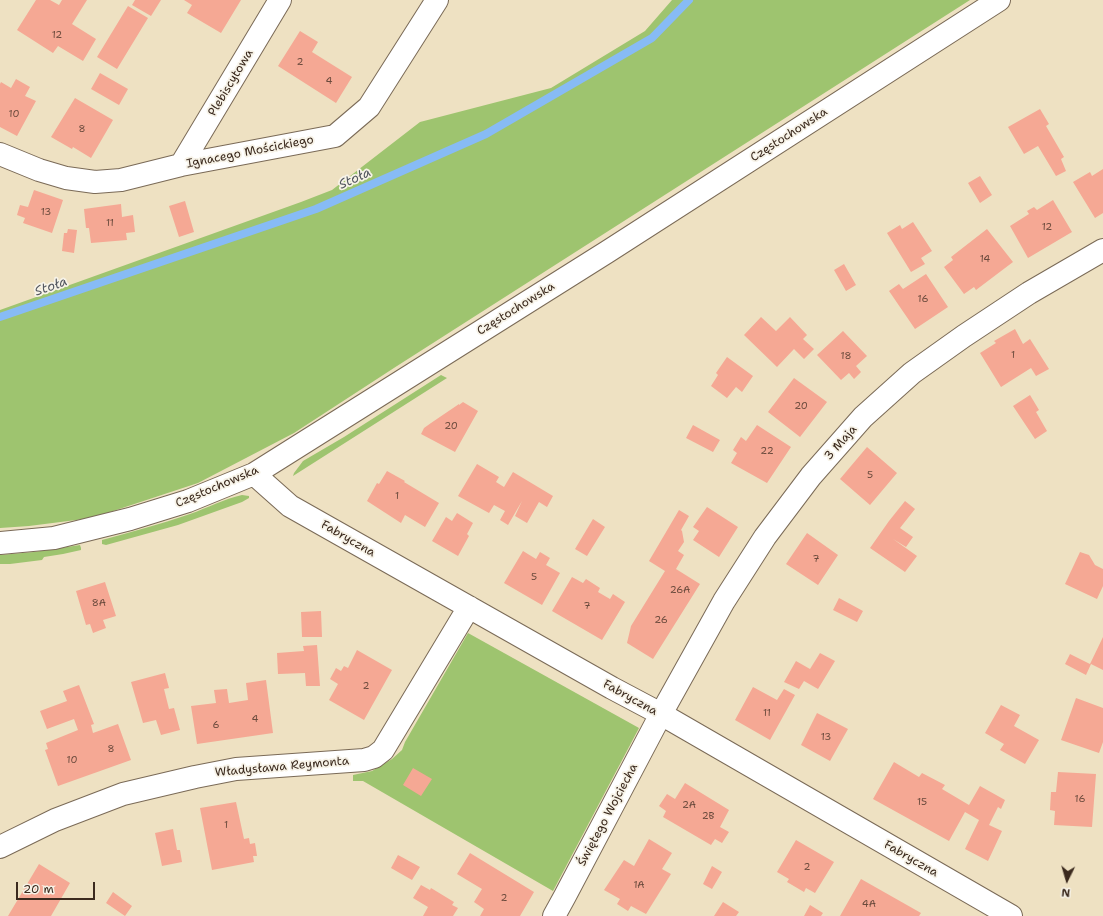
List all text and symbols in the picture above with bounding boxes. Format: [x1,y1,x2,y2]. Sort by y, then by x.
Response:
house number: 12 [52,29,62,41]
street label: Plebiscytowa [205,47,257,119]
house number: 2 [297,56,303,68]
house number: 4 [326,75,332,87]
street label: Częstochowska [748,105,830,165]
house number: 10 [9,108,19,120]
house number: 8 [79,123,85,135]
street label: Ignacego Mościckiego [185,133,315,171]
water label: Stoła [336,165,374,193]
house number: 13 [41,206,51,218]
house number: 11 [106,217,114,229]
house number: 12 [1042,221,1052,233]
house number: 14 [980,253,990,265]
water label: Stoła [33,274,69,300]
street label: Częstochowska [475,279,557,339]
house number: 16 [918,293,928,305]
house number: 1 [1011,349,1015,361]
house number: 18 [840,350,852,362]
house number: 20 [794,400,808,412]
house number: 20 [444,420,458,432]
street label: 3 Maja [822,423,860,463]
house number: 22 [760,445,774,457]
street label: Częstochowska [173,463,261,511]
house number: 5 [867,469,873,481]
house number: 1 [395,490,399,502]
street label: Fabryczna [318,518,378,560]
house number: 7 [813,553,819,565]
house number: 5 [531,571,537,583]
house number: 26A [670,584,690,596]
house number: 8A [92,597,106,609]
house number: 7 [584,600,590,612]
house number: 26 [654,614,668,626]
street label: Fabryczna [600,677,660,719]
house number: 2 [363,680,369,692]
house number: 11 [763,707,771,719]
house number: 4 [252,713,258,725]
house number: 6 [213,719,219,731]
house number: 13 [821,731,831,743]
house number: 8 [108,743,114,755]
house number: 10 [67,754,77,766]
street label: Władysława Reymonta [214,754,350,780]
street label: Świętego Wojciecha [575,761,641,869]
house number: 16 [1075,793,1085,805]
house number: 15 [917,796,927,808]
house number: 2A [682,799,696,811]
house number: 2B [702,810,714,822]
house number: 1 [224,819,228,831]
street label: Fabryczna [881,838,941,880]
north arrow [1047,860,1087,900]
house number: 2 [804,861,810,873]
scale bar [18,874,97,900]
house number: 1A [633,879,645,891]
text: 20 m [23,881,54,897]
text: N [1061,885,1071,900]
house number: 2 [501,892,507,904]
house number: 4A [862,898,876,910]

